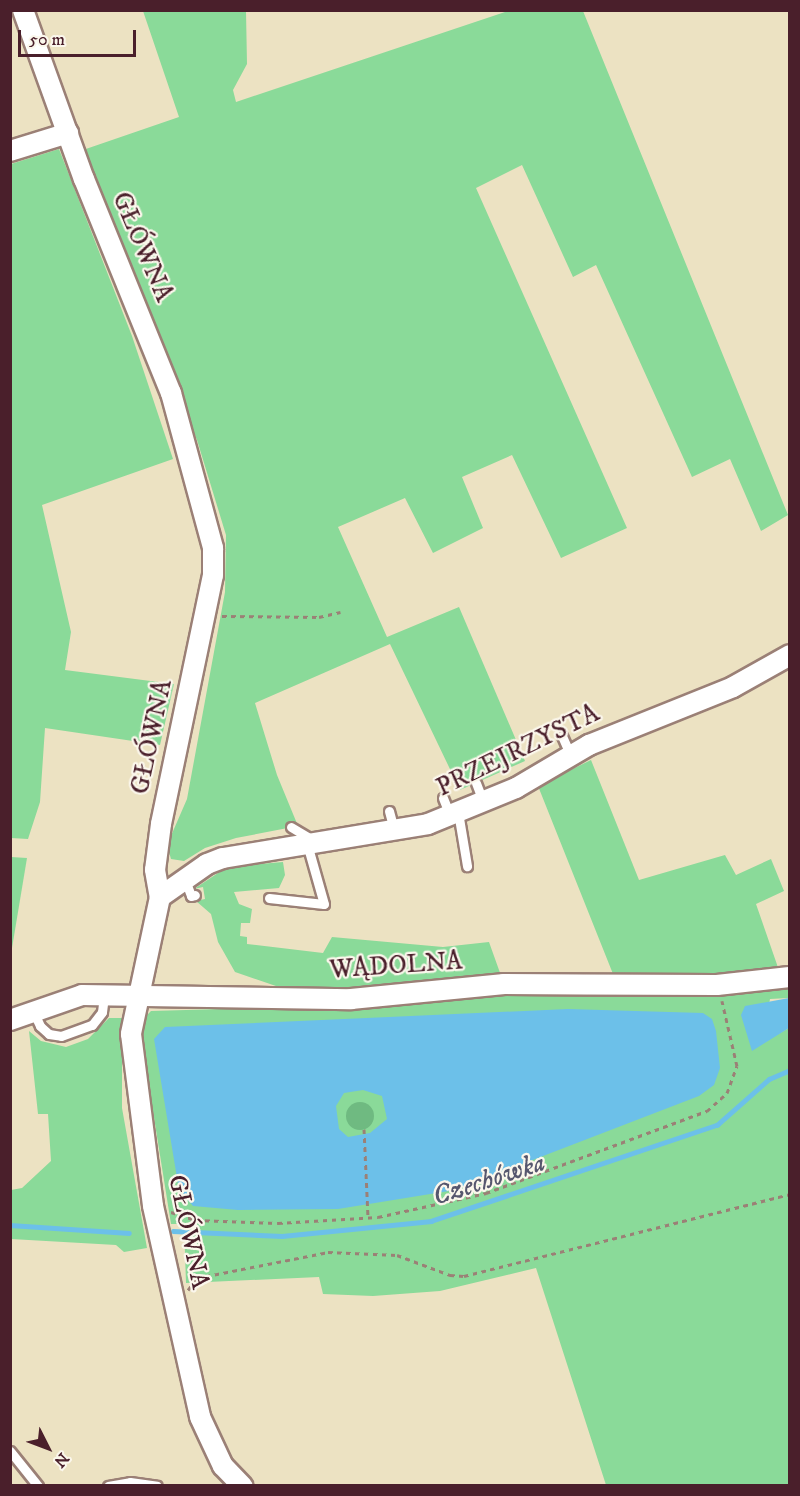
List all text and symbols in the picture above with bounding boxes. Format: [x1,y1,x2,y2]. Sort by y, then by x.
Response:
scale bar [21,18,140,56]
text: 50 m [29,29,65,51]
street label: GŁÓWNA [105,187,179,307]
street label: GŁÓWNA [125,677,179,797]
street label: PRZEJRZYSTA [431,698,605,804]
street label: WĄDOLNA [329,946,463,986]
water label: Czechówka [429,1147,549,1213]
street label: GŁÓWNA [161,1172,215,1292]
north arrow [18,1418,78,1478]
text: N [50,1448,73,1472]

